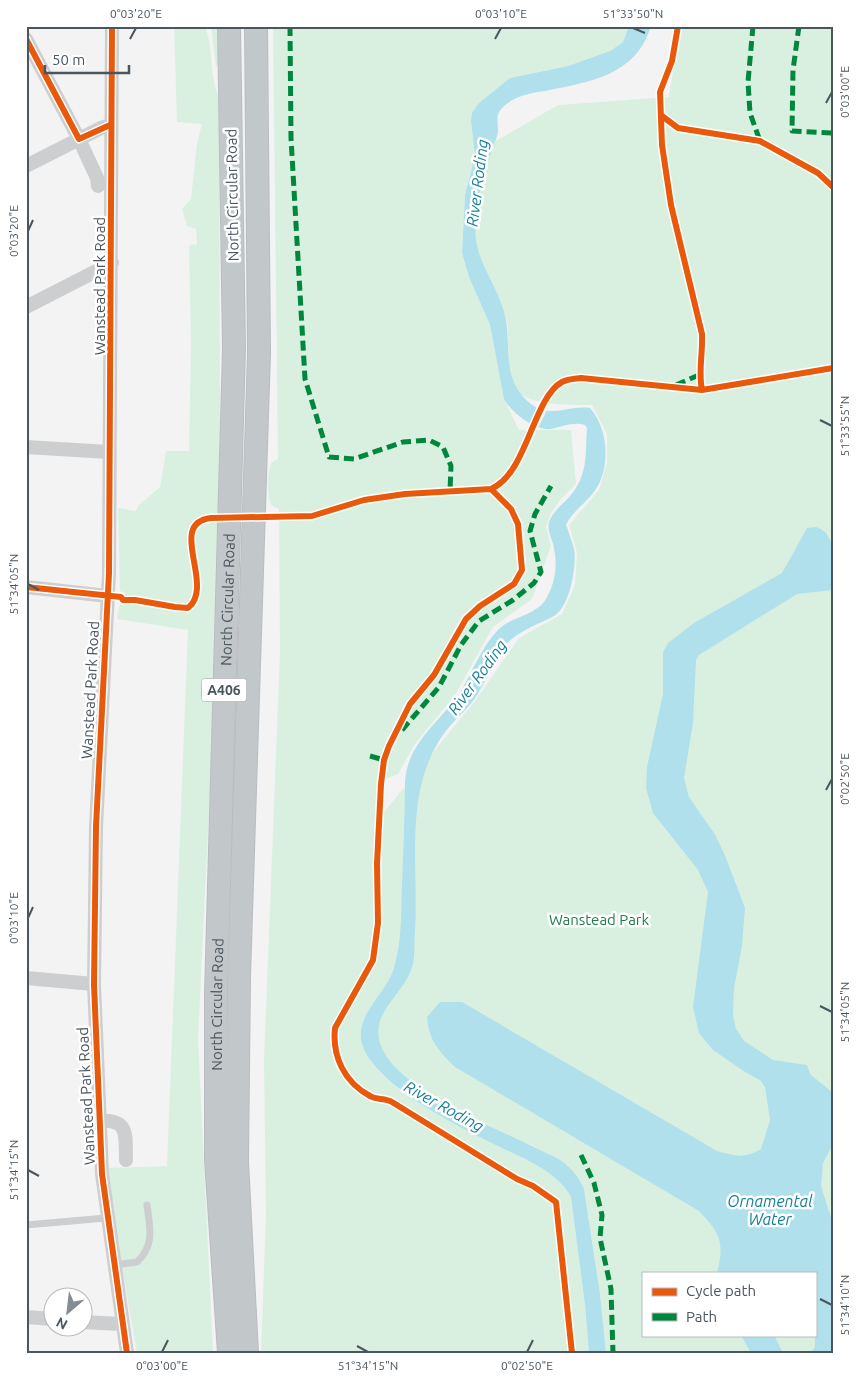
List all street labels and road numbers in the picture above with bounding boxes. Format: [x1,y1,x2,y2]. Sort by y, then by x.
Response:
street label: North Circular Road [222,129,242,261]
street label: Wanstead Park Road [91,217,108,355]
street label: North Circular Road [217,533,237,666]
street label: Wanstead Park Road [78,621,102,759]
road number: A406 [202,678,246,702]
street label: North Circular Road [207,938,226,1071]
street label: Wanstead Park Road [74,1027,98,1165]

